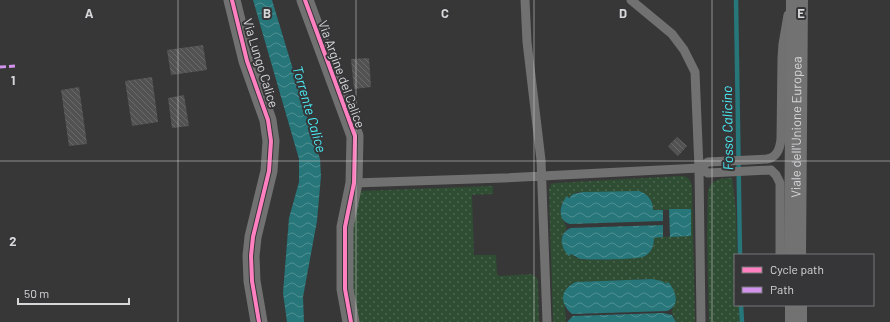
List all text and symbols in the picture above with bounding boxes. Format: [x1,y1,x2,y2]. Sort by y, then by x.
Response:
text: A [85,5,94,21]
text: B [263,5,271,21]
text: C [441,5,449,21]
text: D [619,5,627,21]
text: E [797,5,805,21]
street label: Via Lungo Calice [240,16,282,110]
street label: Via Argine del Calice [315,18,369,130]
street label: Viale dell'Unione Europea [787,56,805,198]
water label: Torrente Calice [289,64,331,154]
text: 1 [11,72,15,88]
water label: Fosso Calicino [718,85,736,171]
text: 2 [9,233,17,249]
legend [734,254,874,306]
text: Cycle path [770,262,824,276]
scale bar [18,280,129,306]
text: Path [770,282,794,296]
text: 50 m [24,286,49,300]

